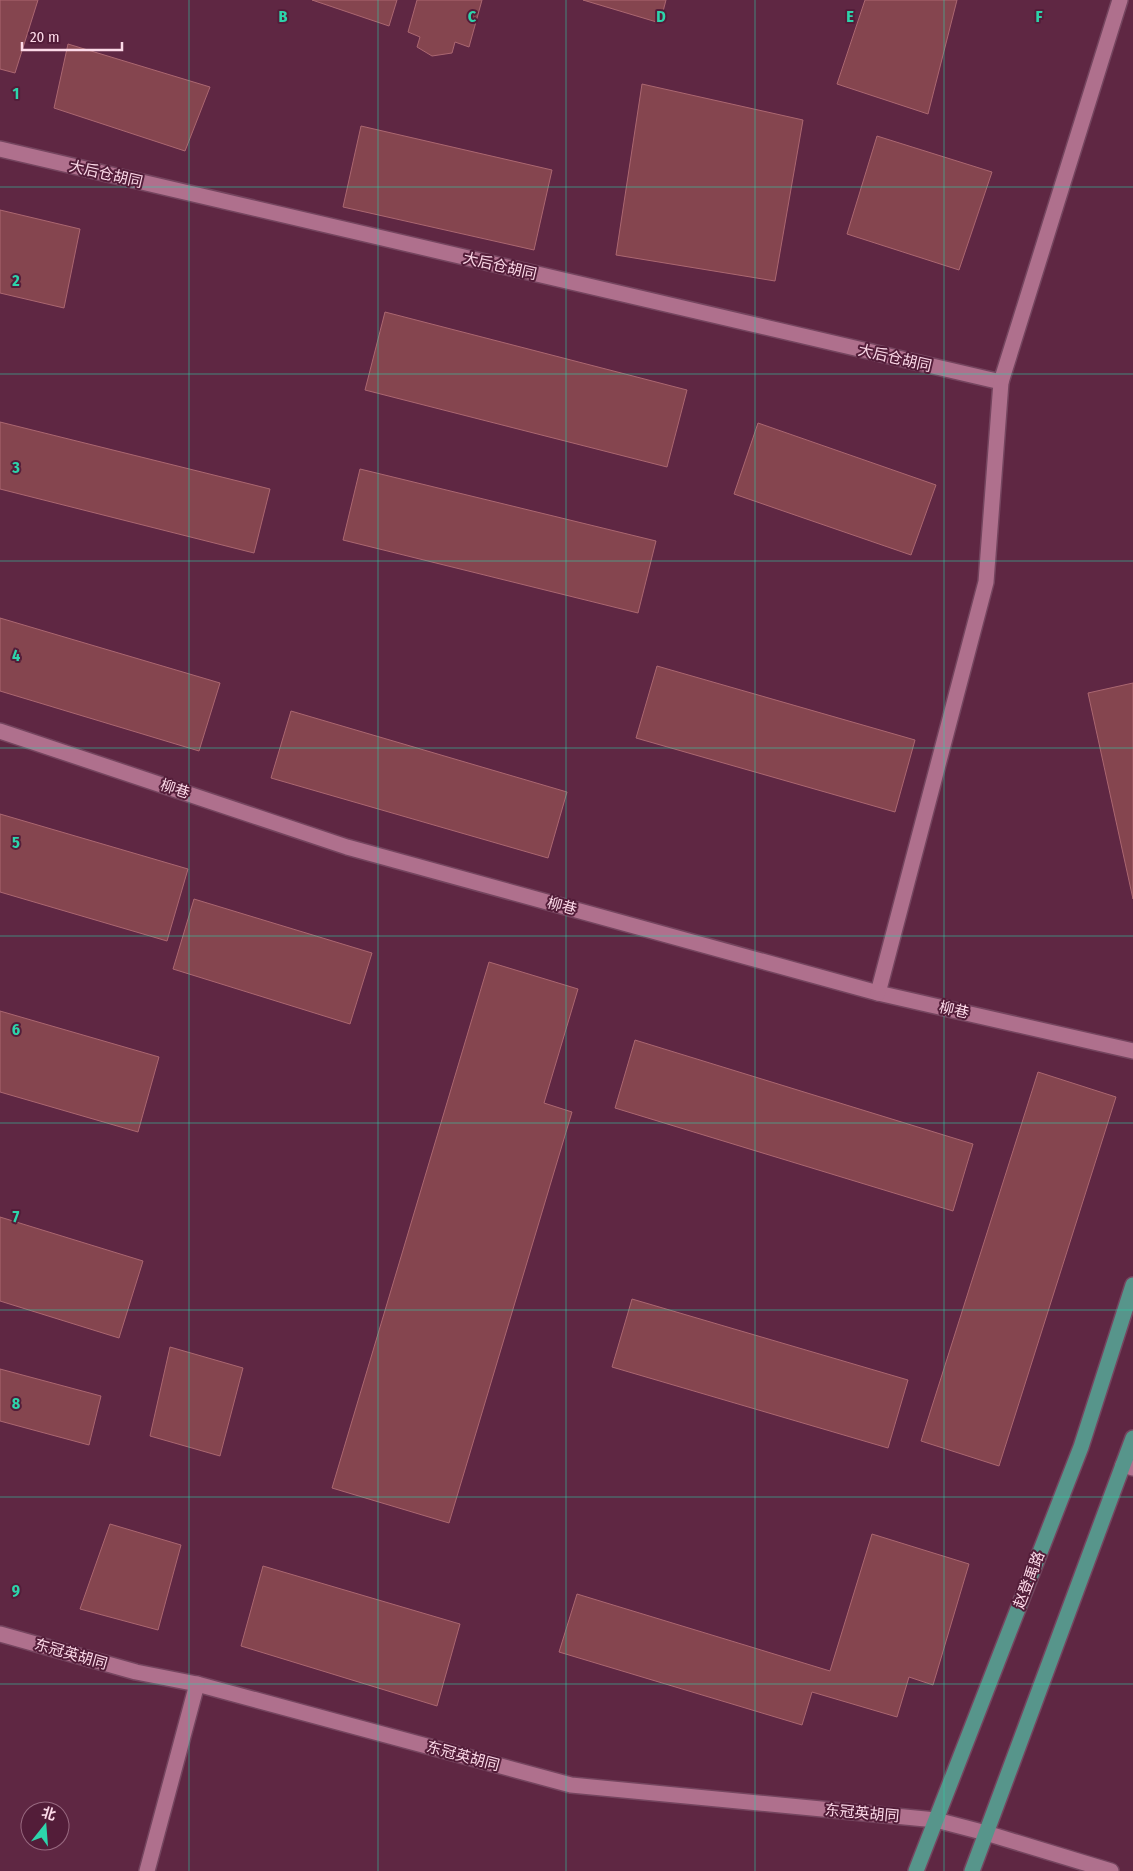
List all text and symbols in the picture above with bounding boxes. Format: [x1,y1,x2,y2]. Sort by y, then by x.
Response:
text: B [279,7,288,26]
text: C [468,7,477,26]
text: D [656,7,666,26]
text: E [846,7,854,26]
text: F [1035,7,1043,26]
scale bar [22,20,122,52]
text: 20 m [30,28,60,46]
text: 1 [13,84,19,103]
street label: 大后仓胡同 [67,157,145,191]
street label: 大后仓胡同 [461,249,539,283]
text: 2 [11,271,20,290]
street label: 大后仓胡同 [856,341,934,375]
text: 3 [11,458,20,477]
text: 4 [12,646,20,665]
street label: 柳巷 [158,776,192,802]
text: 5 [12,833,20,852]
street label: 柳巷 [545,893,579,919]
street label: 柳巷 [937,998,971,1022]
text: 6 [12,1020,20,1039]
text: 7 [13,1207,20,1226]
text: 8 [12,1394,21,1413]
street label: 赵登禹路 [1010,1549,1048,1611]
text: 9 [12,1581,20,1600]
street label: 东冠英胡同 [32,1635,110,1673]
street label: 东冠英胡同 [424,1738,502,1774]
north arrow [20,1801,70,1851]
street label: 东冠英胡同 [824,1801,900,1825]
text: 北 [39,1804,58,1824]

